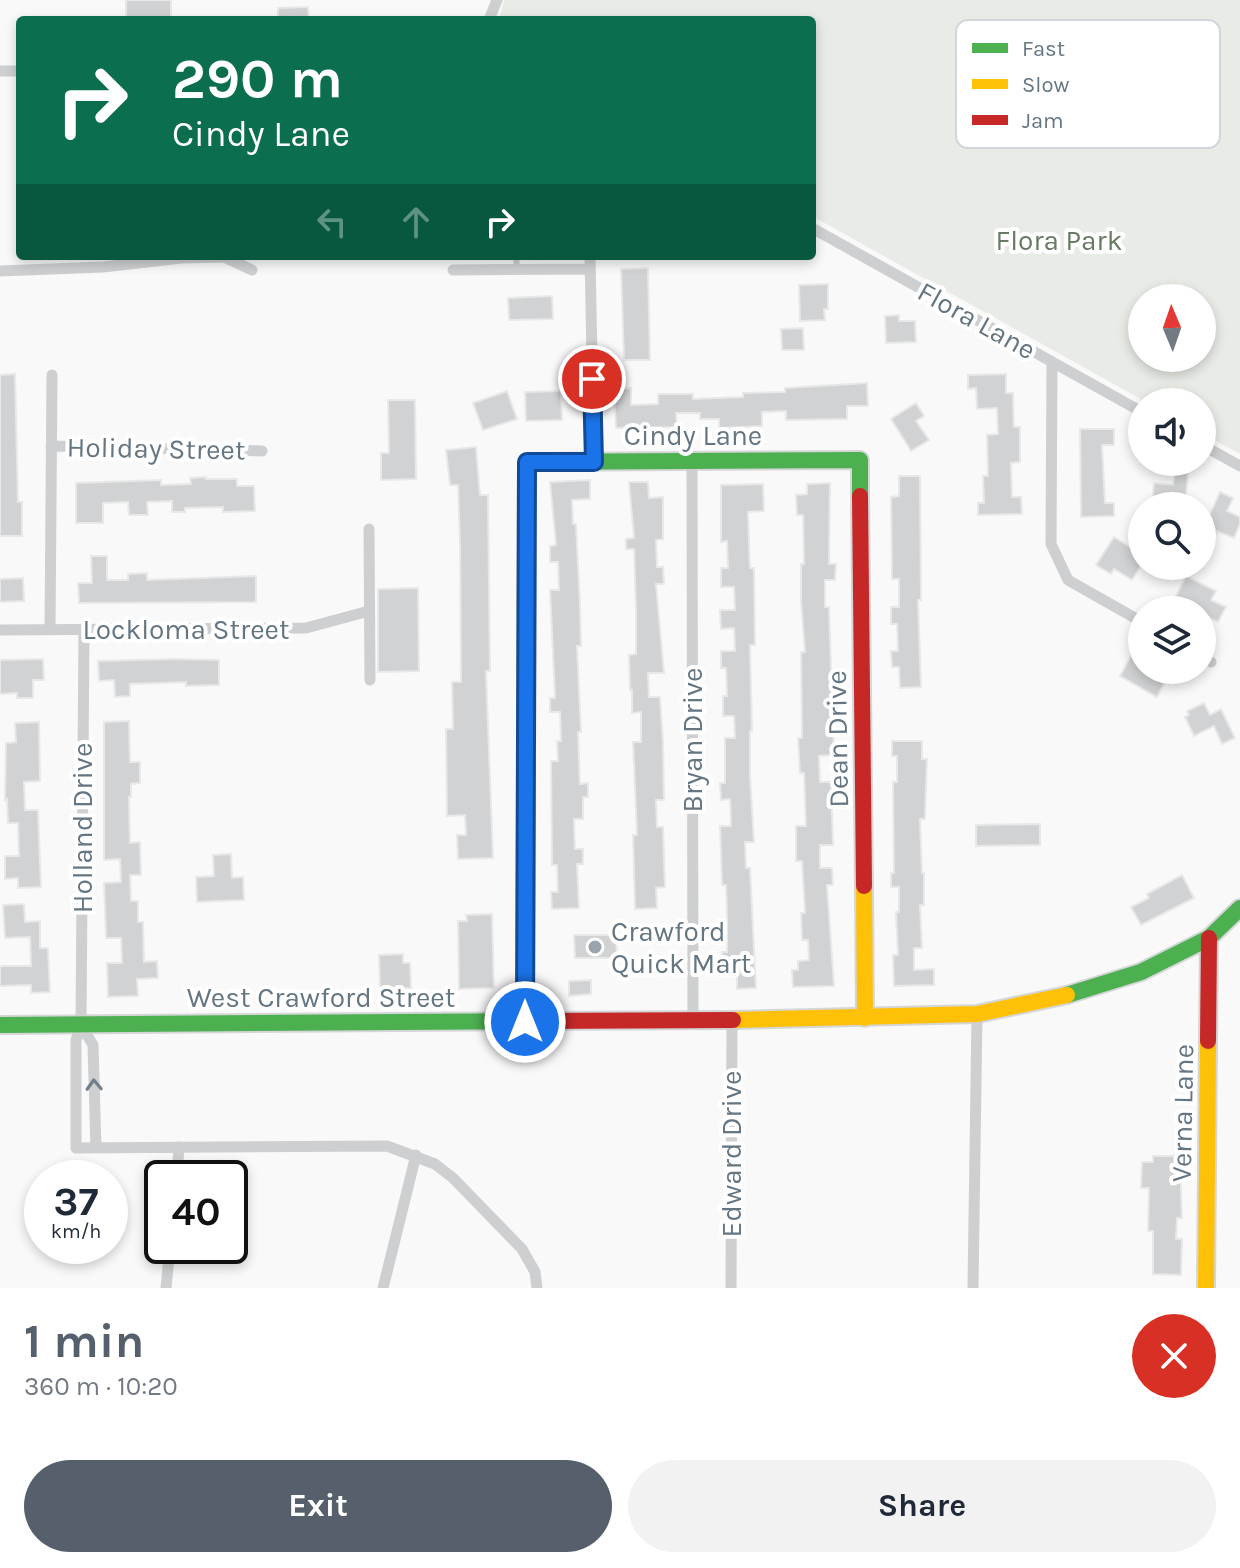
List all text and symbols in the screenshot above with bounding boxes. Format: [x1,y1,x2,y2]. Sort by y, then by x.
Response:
legend [956,20,1220,148]
text: Fast [1022,36,1065,62]
text: 290 m [172,46,343,111]
icon: right [40,48,144,152]
text: Slow [1022,72,1069,98]
text: Jam [1022,108,1064,134]
text: Cindy Lane [172,113,350,155]
icon: left [310,200,354,244]
icon: ahead [394,200,438,244]
icon: right [478,200,522,244]
park label: Flora Park [996,224,1122,257]
street label: Flora Lane [912,275,1042,366]
north arrow [1128,284,1216,372]
map controls [1128,284,1216,684]
pin [558,345,626,413]
icon: arrive [570,357,614,401]
button: sound [1128,388,1216,476]
street label: Cindy Lane [624,419,762,452]
street label: Holiday Street [66,430,246,467]
button: search [1128,492,1216,580]
button: layers [1128,596,1216,684]
street label: Lockloma Street [83,613,289,646]
street label: Bryan Drive [676,668,709,812]
street label: Dean Drive [820,670,855,808]
street label: Holland Drive [66,743,99,913]
place label: Crawford Quick Mart [611,915,751,980]
marker: Crawford Quick Mart [586,938,604,956]
position arrow [483,980,567,1064]
street label: West Crawford Street [187,981,455,1014]
street label: Verna Lane [1165,1044,1200,1182]
street label: Edward Drive [715,1071,748,1237]
one-way arrow [85,1078,103,1091]
speed limit sign: 40 [144,1160,248,1264]
text: 37 [54,1178,98,1225]
text: km/h [51,1220,101,1243]
text: 1 min [24,1313,144,1369]
button: close [1132,1314,1216,1398]
text: 360 m · 10:20 [24,1371,178,1402]
button: Exit [24,1460,612,1552]
button: Share [628,1460,1216,1552]

